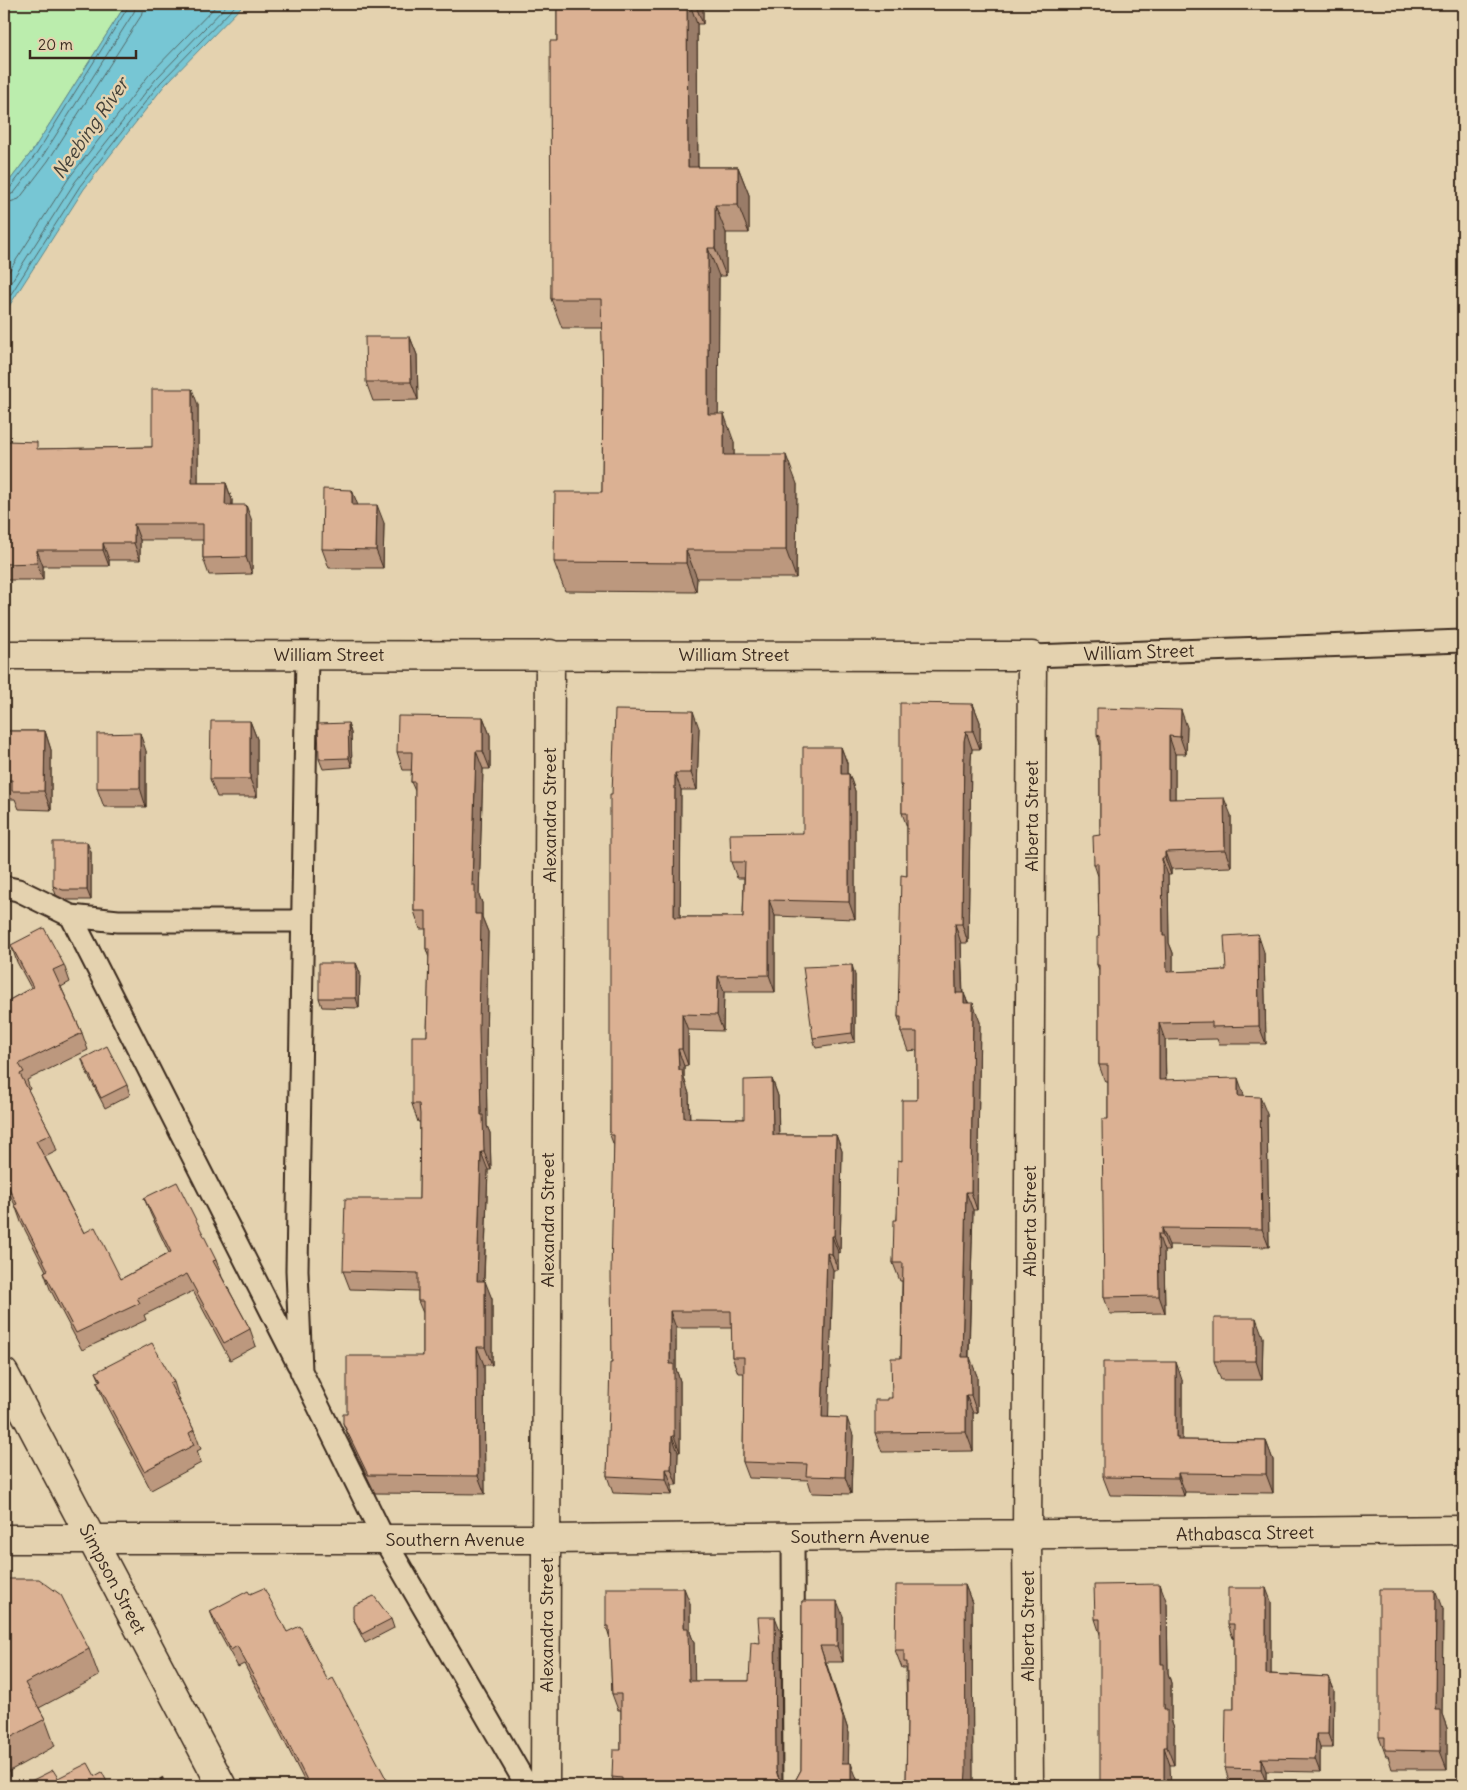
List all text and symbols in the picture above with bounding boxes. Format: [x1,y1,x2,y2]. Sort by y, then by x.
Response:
scale bar [30,28,136,60]
text: 20 m [38,35,73,54]
water label: Neebing River [46,71,135,183]
street label: William Street [1083,639,1195,665]
street label: William Street [274,643,384,666]
street label: William Street [679,643,789,666]
street label: Alexandra Street [538,748,561,882]
street label: Alberta Street [1020,760,1043,872]
street label: Alexandra Street [536,1153,559,1287]
street label: Alberta Street [1018,1165,1041,1277]
street label: Simpson Street [74,1520,152,1638]
street label: Athabasca Street [1176,1520,1314,1546]
street label: Southern Avenue [790,1525,930,1548]
street label: Southern Avenue [385,1528,525,1551]
street label: Alexandra Street [535,1558,558,1692]
street label: Alberta Street [1016,1570,1039,1682]

